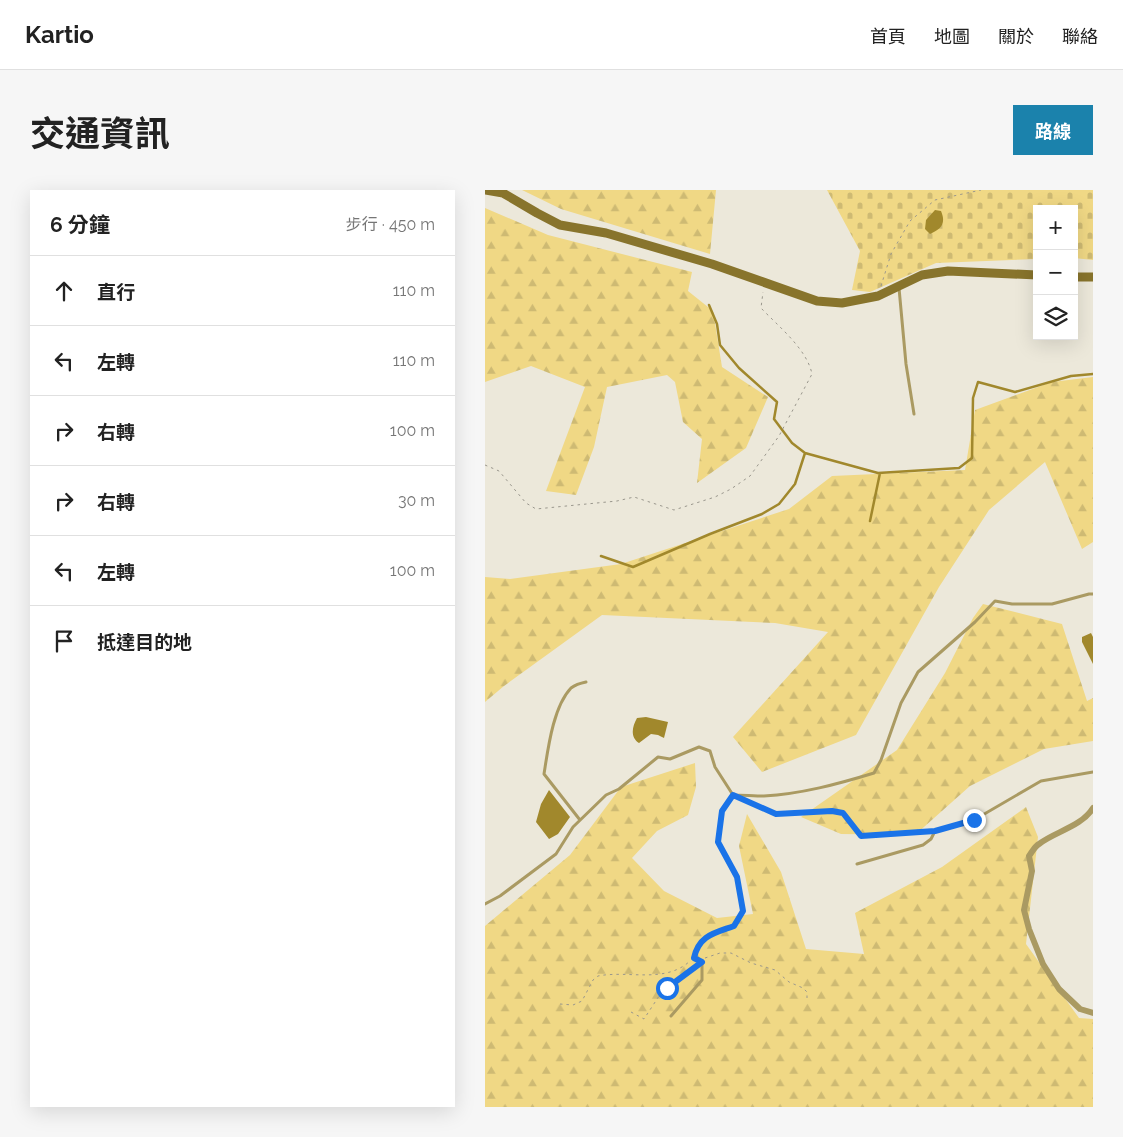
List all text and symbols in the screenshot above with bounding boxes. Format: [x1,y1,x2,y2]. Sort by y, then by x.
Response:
text: Kartio [25,20,94,49]
text: 首頁 [870,26,906,47]
text: 地圖 [934,26,970,47]
text: 關於 [998,26,1034,47]
text: 聯絡 [1062,26,1098,47]
button: 路線 [1013,105,1093,155]
text: 交通資訊 [30,113,170,154]
map controls [1033,205,1078,340]
button: + [1033,205,1078,250]
text: 6 分鐘 [50,212,110,237]
text: 步行 · 450 m [346,215,435,234]
button: − [1033,250,1078,295]
icon: ahead [50,277,78,305]
text: 直行 [97,281,135,303]
text: 110 m [393,281,435,300]
button: layers [1033,295,1078,340]
icon: left [50,347,78,375]
text: 左轉 [97,351,135,373]
text: 110 m [393,351,435,370]
icon: right [50,417,78,445]
text: 右轉 [97,421,135,443]
text: 100 m [390,421,435,440]
icon: right [50,487,78,515]
text: 右轉 [97,491,135,513]
text: 30 m [398,491,435,510]
icon: left [50,557,78,585]
text: 左轉 [97,561,135,583]
text: 100 m [390,561,435,580]
icon: arrive [50,627,78,655]
text: 抵達目的地 [97,631,192,653]
route end [963,809,986,832]
route start [656,977,679,1000]

